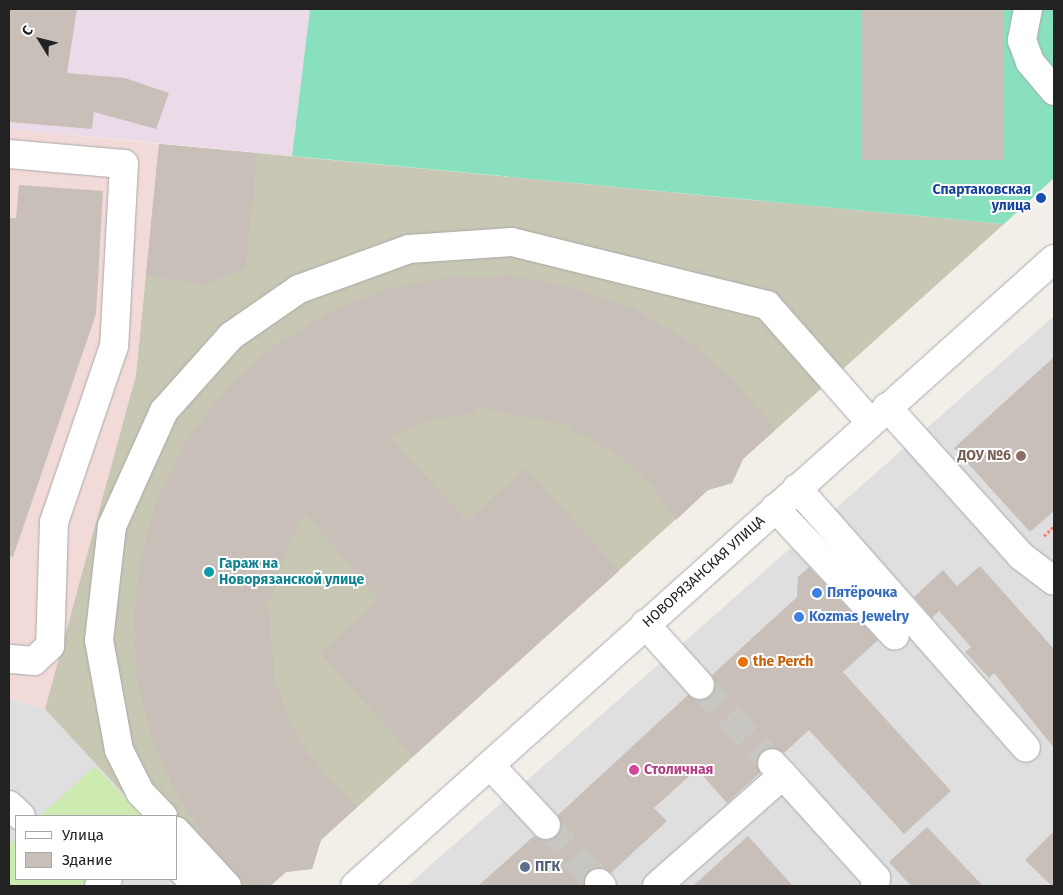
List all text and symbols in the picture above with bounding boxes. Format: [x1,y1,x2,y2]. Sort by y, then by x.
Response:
north arrow [15,15,65,65]
text: С [18,23,37,39]
place label: Спартаковская улица [933,182,1031,214]
marker: Спартаковская улица [1035,192,1047,204]
place label: ДОУ №6 [957,448,1011,464]
marker: ДОУ №6 [1015,450,1027,462]
street label: НОВОРЯЗАНСКАЯ УЛИЦА [640,513,768,631]
place label: Гараж на Новорязанской улице [219,556,364,588]
marker: Гараж на Новорязанской улице [203,566,215,578]
place label: Пятёрочка [827,585,897,601]
marker: Пятёрочка [811,587,823,599]
place label: Kozmas Jewelry [809,609,909,625]
marker: Kozmas Jewelry [793,611,805,623]
place label: the Perch [753,654,813,670]
marker: the Perch [737,656,749,668]
place label: Столичная [644,762,713,778]
marker: Столичная [628,764,640,776]
legend [15,815,178,880]
text: Улица [62,826,104,844]
text: Здание [62,851,112,869]
place label: ПГК [535,859,560,875]
marker: ПГК [519,861,531,873]

